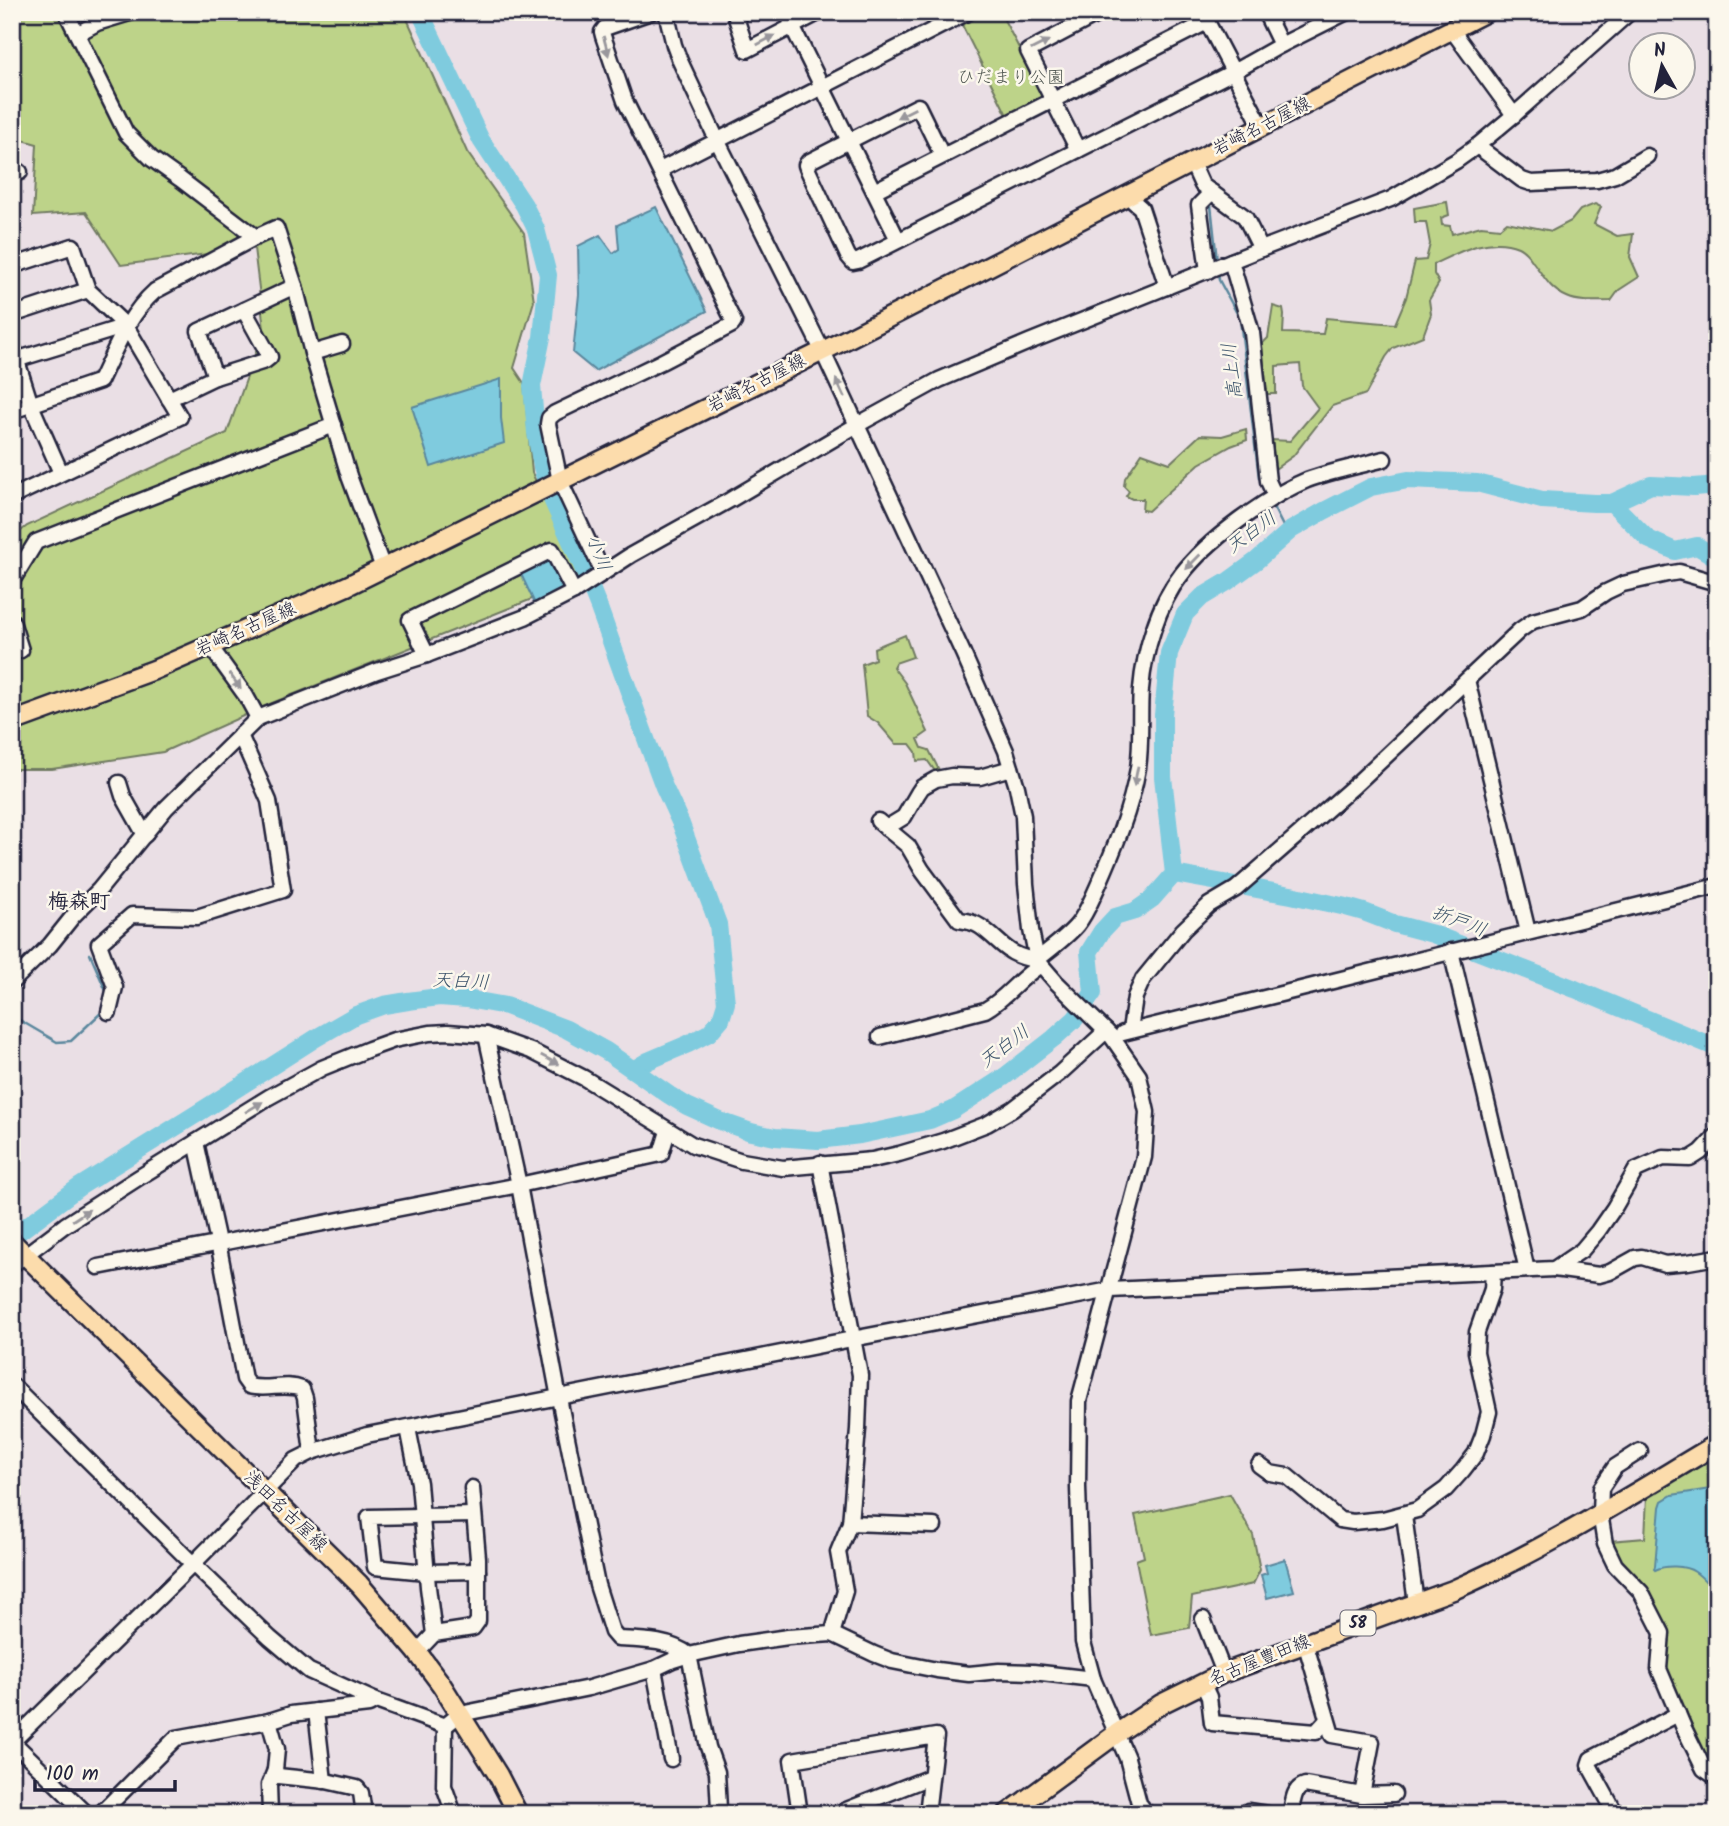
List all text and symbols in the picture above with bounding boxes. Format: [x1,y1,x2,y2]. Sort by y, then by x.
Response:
north arrow [1628,32,1698,102]
one-way arrow [756,34,776,46]
text: N [1652,35,1668,67]
one-way arrow [602,36,612,57]
one-way arrow [1030,39,1050,50]
park label: ひだまり公園 [957,64,1065,93]
street label: 岩崎名古屋線 [1207,90,1317,164]
one-way arrow [895,106,915,118]
water label: 高上川 [1215,341,1251,401]
street label: 岩崎名古屋線 [702,347,812,421]
one-way arrow [834,378,846,398]
water label: 天白川 [1220,504,1284,562]
water label: 小川 [577,530,619,576]
one-way arrow [1184,553,1201,570]
street label: 岩崎名古屋線 [191,595,301,665]
one-way arrow [228,672,242,690]
one-way arrow [1131,765,1142,787]
district label: 梅森町 [48,886,111,919]
water label: 折戸川 [1427,898,1491,946]
water label: 天白川 [432,966,490,998]
water label: 天白川 [973,1018,1037,1076]
one-way arrow [540,1054,560,1066]
one-way arrow [244,1101,263,1113]
one-way arrow [71,1209,90,1222]
street label: 浅田名古屋線 [236,1464,334,1560]
road number: 58 [1340,1610,1376,1636]
street label: 名古屋豊田線 [1205,1627,1315,1695]
scale bar [35,1749,175,1793]
text: 100 m [46,1758,99,1791]

